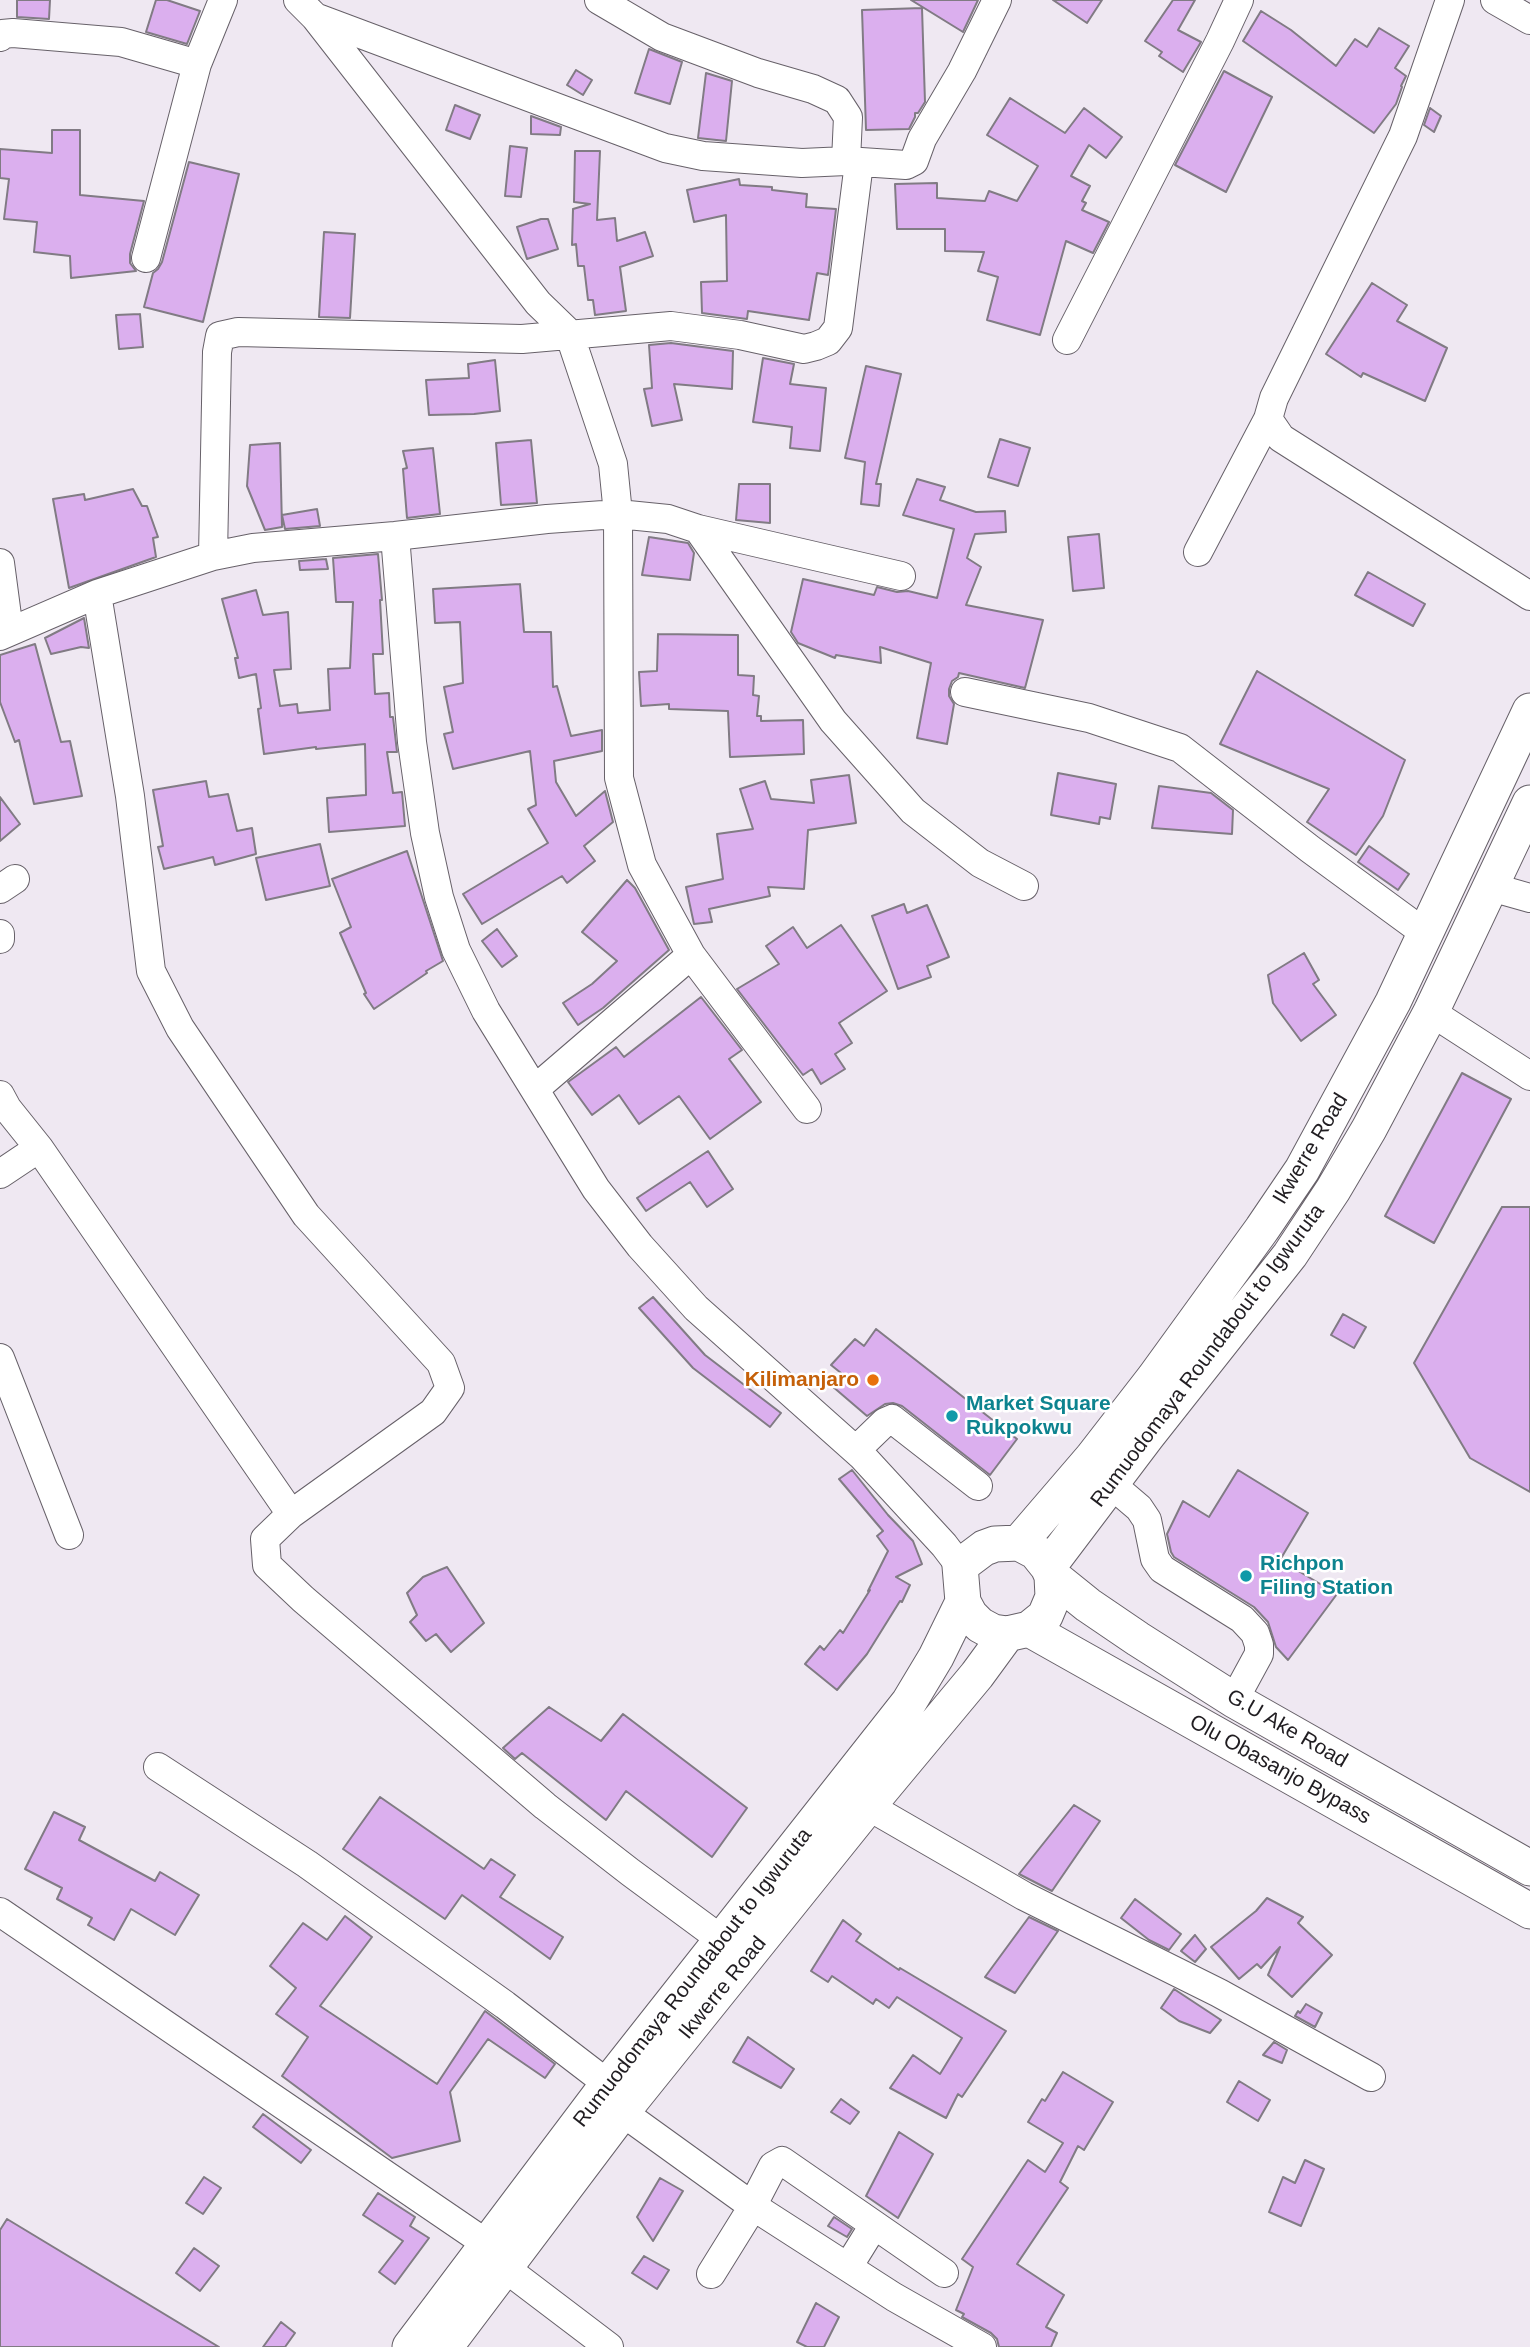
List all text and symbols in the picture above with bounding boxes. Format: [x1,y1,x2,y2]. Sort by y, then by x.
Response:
street label: Ikwerre Road [1268,1089,1354,1209]
street label: Rumuodomaya Roundabout to Igwuruta [1086,1200,1330,1512]
place label: Kilimanjaro [745,1367,859,1393]
marker: Kilimanjaro [865,1372,881,1388]
place label: Market Square Rukpokwu [966,1391,1111,1441]
marker: Market Square Rukpokwu [944,1408,960,1424]
place label: Richpon Filing Station [1260,1551,1393,1601]
marker: Richpon Filing Station [1238,1568,1254,1584]
street label: G.U Ake Road [1222,1684,1352,1774]
street label: Olu Obasanjo Bypass [1185,1710,1375,1830]
street label: Rumuodomaya Roundabout to Igwuruta [568,1824,818,2132]
street label: Ikwerre Road [674,1932,772,2044]

